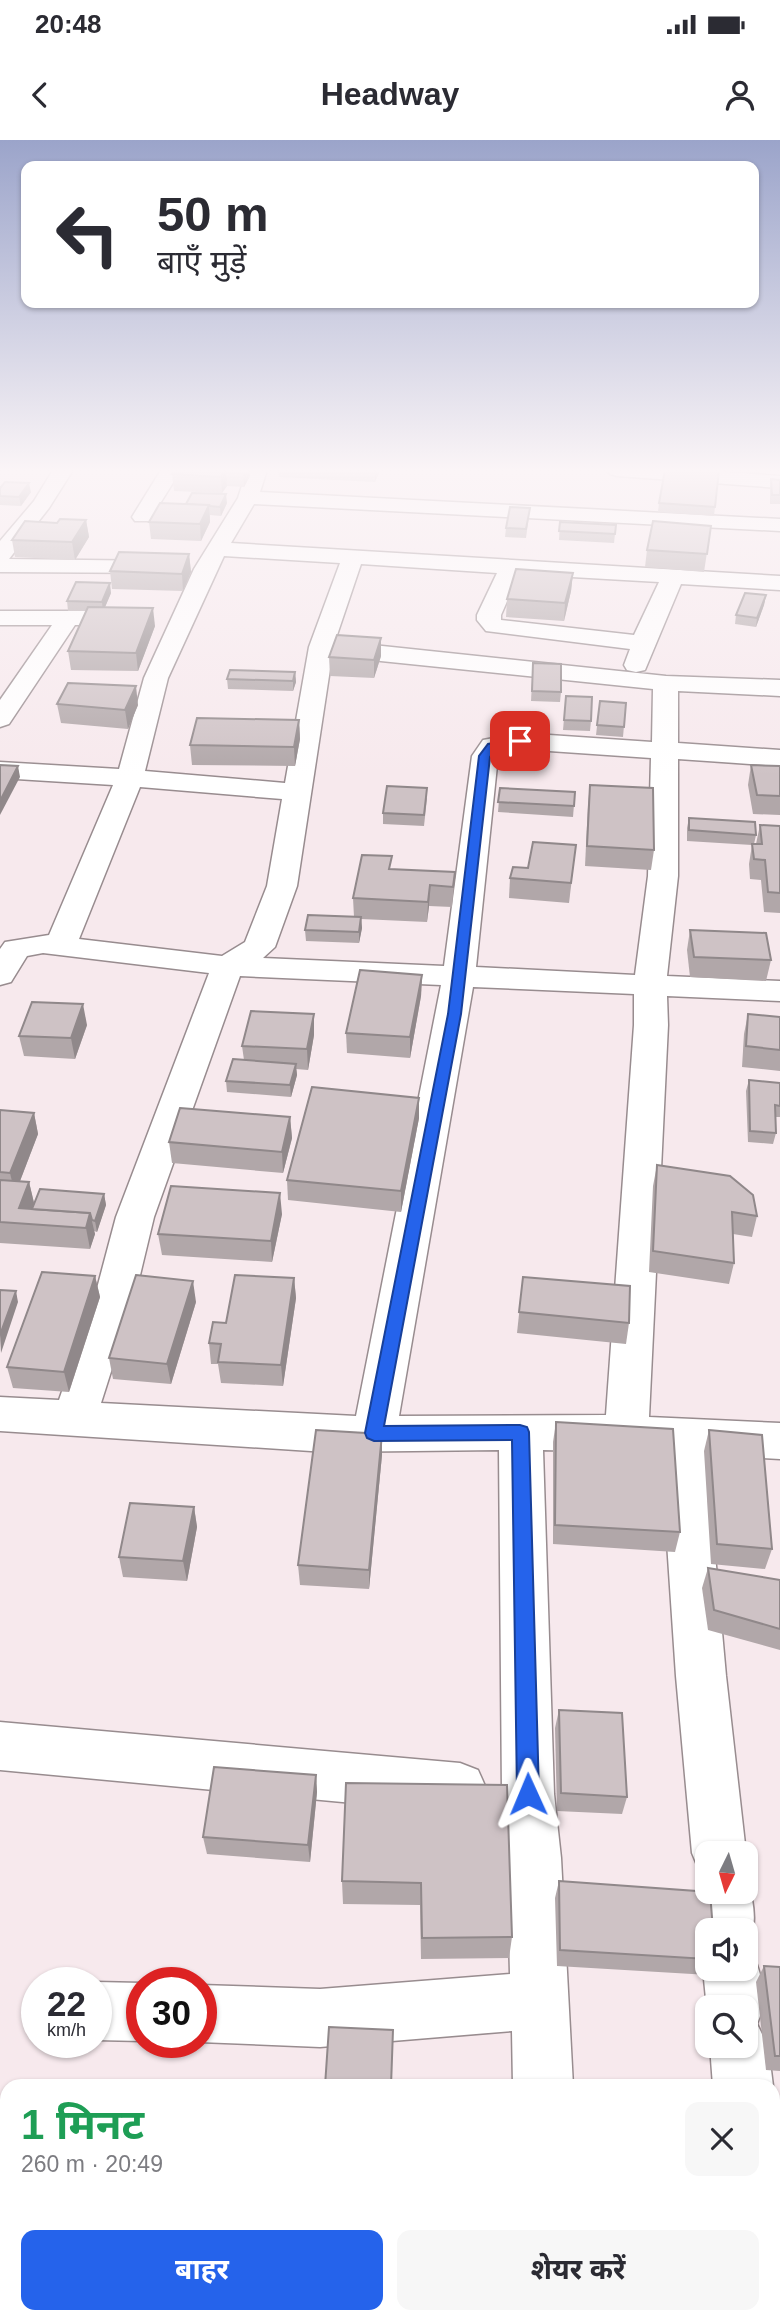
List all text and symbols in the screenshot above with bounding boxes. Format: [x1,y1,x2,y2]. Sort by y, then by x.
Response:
text: 20:48 [35,9,102,39]
icon: back [21,76,59,114]
text: Headway [321,76,459,112]
icon: person [721,76,759,114]
text: 50 m [157,187,269,241]
icon: left [42,189,133,280]
text: बाएँ मुड़ें [157,244,246,280]
pin [490,711,550,771]
icon: arrive [501,722,539,760]
position arrow [491,1757,565,1831]
north arrow [695,1841,758,1904]
map controls [695,1841,758,2058]
button: sound [695,1918,758,1981]
speed limit sign: 30 [126,1967,217,2058]
text: 22 [47,1984,86,2023]
button: search [695,1995,758,2058]
text: km/h [47,2020,86,2040]
text: 1 मिनट [21,2101,144,2148]
button: close [685,2102,759,2176]
text: 260 m · 20:49 [21,2151,163,2177]
button: बाहर [21,2230,383,2310]
button: शेयर करें [397,2230,759,2310]

